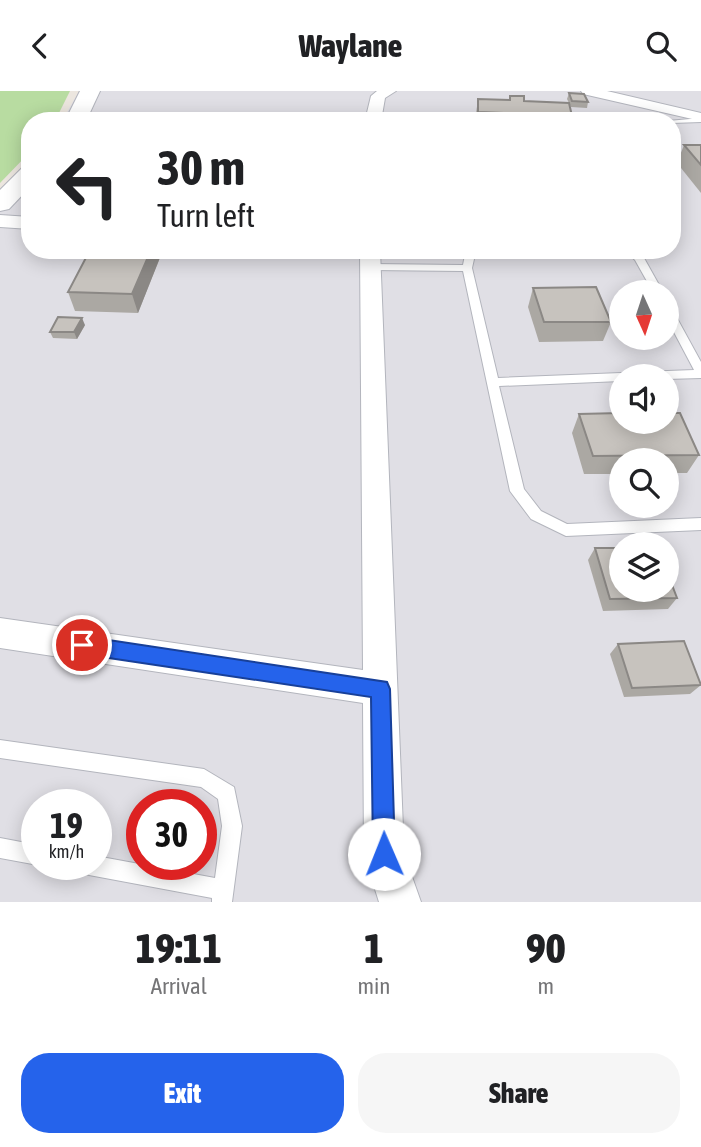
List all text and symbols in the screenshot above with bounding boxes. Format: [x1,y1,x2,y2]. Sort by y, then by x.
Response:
icon: back [21,27,59,65]
text: Waylane [299,27,402,64]
icon: search [642,27,680,65]
text: 30 m [157,139,245,195]
icon: left [42,140,133,231]
text: Turn left [157,197,255,234]
north arrow [609,280,679,350]
map controls [609,280,679,602]
button: sound [609,364,679,434]
button: search [609,448,679,518]
button: layers [609,532,679,602]
pin [52,615,112,675]
icon: arrive [63,626,101,664]
speed limit sign: 30 [126,789,217,880]
text: 19 [50,805,83,845]
position arrow [347,817,421,891]
text: km/h [49,841,84,862]
text: 19:11 [136,924,222,972]
text: 1 [364,924,384,972]
text: 90 [526,924,565,972]
text: Arrival [151,973,207,999]
text: min [357,973,390,999]
text: m [537,973,554,999]
button: Exit [21,1053,344,1133]
button: Share [358,1053,680,1133]

